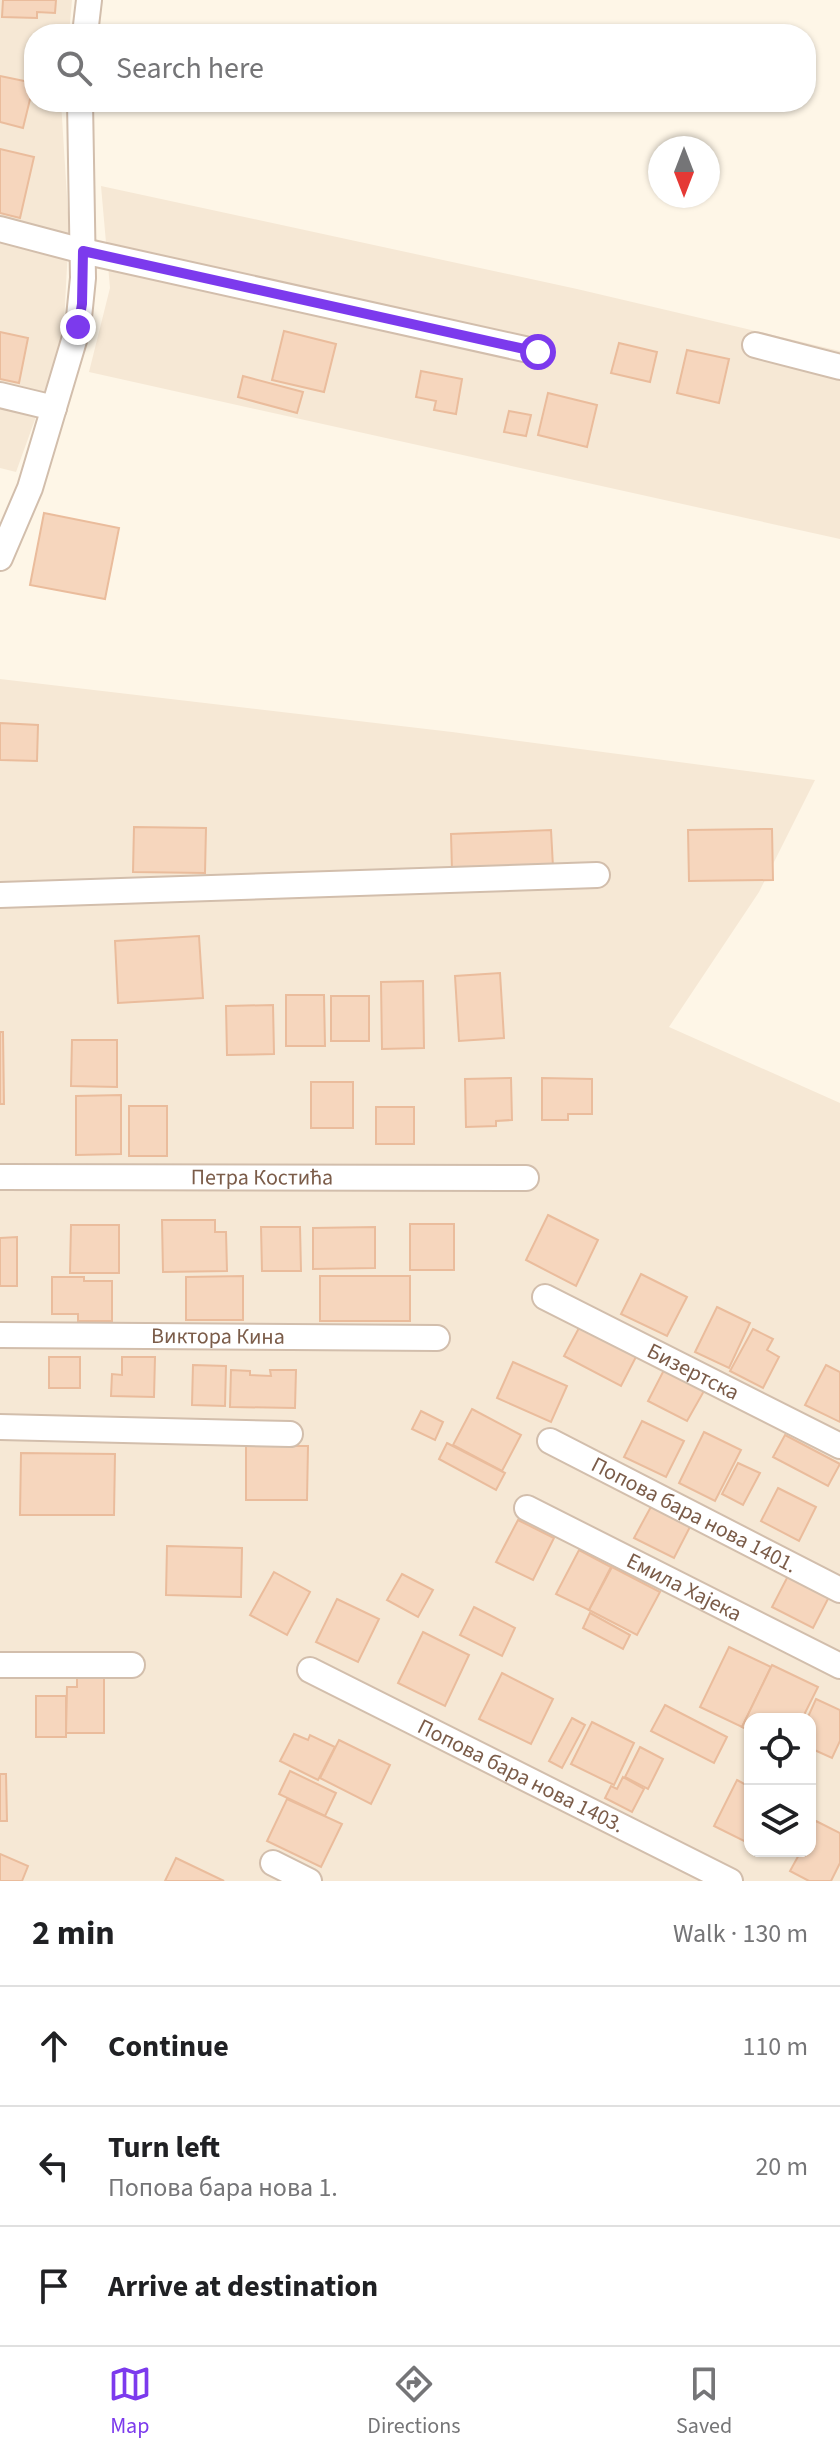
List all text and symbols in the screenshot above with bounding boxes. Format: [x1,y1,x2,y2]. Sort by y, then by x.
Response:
search box [24,24,816,112]
icon: search [52,46,96,90]
text: Search here [116,47,264,90]
north arrow [648,136,720,208]
route end [60,309,96,345]
route start [520,334,556,370]
street label: Петра Костића [191,1161,333,1194]
street label: Виктора Кина [151,1320,285,1353]
street label: Бизертска [641,1335,745,1409]
street label: Попова бара нова 1401. [586,1449,803,1581]
street label: Емила Хајека [621,1545,747,1630]
street label: Попова бара нова 1403. [412,1711,630,1841]
map controls [744,1713,816,1857]
button: locate [744,1713,816,1785]
button: layers [744,1785,816,1857]
text: 2 min [32,1909,115,1958]
text: Walk · 130 m [673,1915,808,1952]
icon: ahead [32,2024,76,2068]
text: Continue [108,2025,229,2068]
text: 110 m [742,2028,808,2065]
text: Turn left [108,2126,220,2169]
icon: left [32,2144,76,2188]
text: 20 m [755,2148,808,2185]
text: Попова бара нова 1. [108,2169,338,2206]
icon: arrive [32,2264,76,2308]
text: Arrive at destination [108,2265,378,2308]
tab: Map [108,2362,152,2442]
tab: Directions [367,2362,460,2442]
tab: Saved [676,2362,732,2442]

